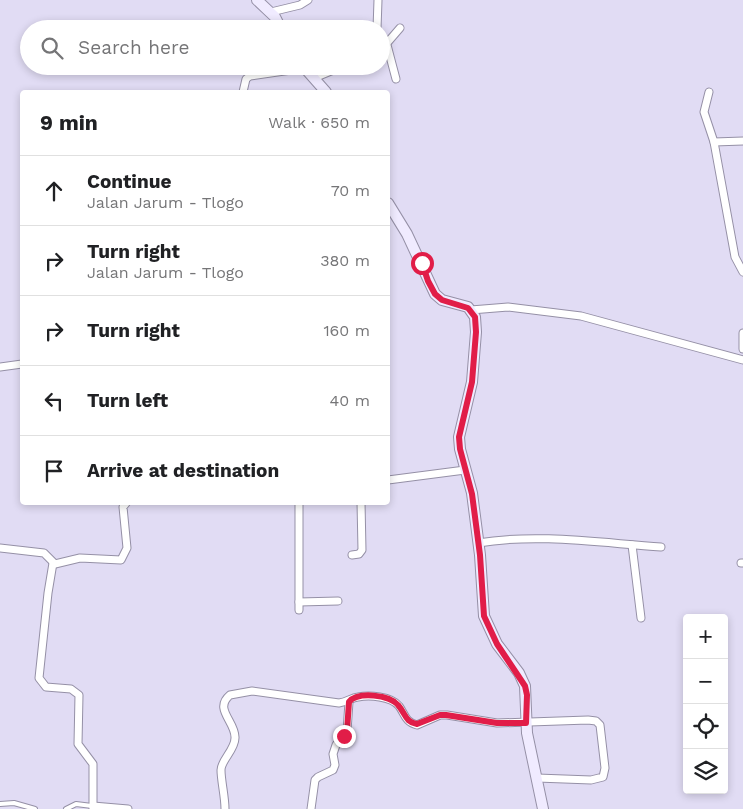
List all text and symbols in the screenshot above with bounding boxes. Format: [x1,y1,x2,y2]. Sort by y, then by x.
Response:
search box [20,20,390,75]
icon: search [38,34,66,62]
text: Search here [78,36,189,59]
text: 9 min [40,110,98,135]
text: Walk · 650 m [268,113,370,132]
text: Continue [87,170,171,193]
icon: ahead [40,177,68,205]
text: 70 m [331,181,370,200]
text: Jalan Jarum - Tlogo [87,193,244,212]
text: Turn right [87,240,180,263]
icon: right [40,247,68,275]
text: 380 m [320,251,370,270]
route start [411,252,434,275]
text: Jalan Jarum - Tlogo [87,263,244,282]
icon: right [40,317,68,345]
text: Turn right [87,319,180,342]
text: 160 m [323,321,370,340]
icon: left [40,387,68,415]
text: Turn left [87,389,168,412]
text: 40 m [330,391,370,410]
icon: arrive [40,457,68,485]
text: Arrive at destination [87,459,279,482]
map controls [683,614,728,794]
button: + [683,614,728,659]
button: − [683,659,728,704]
button: locate [683,704,728,749]
route end [333,725,356,748]
button: layers [683,749,728,794]

